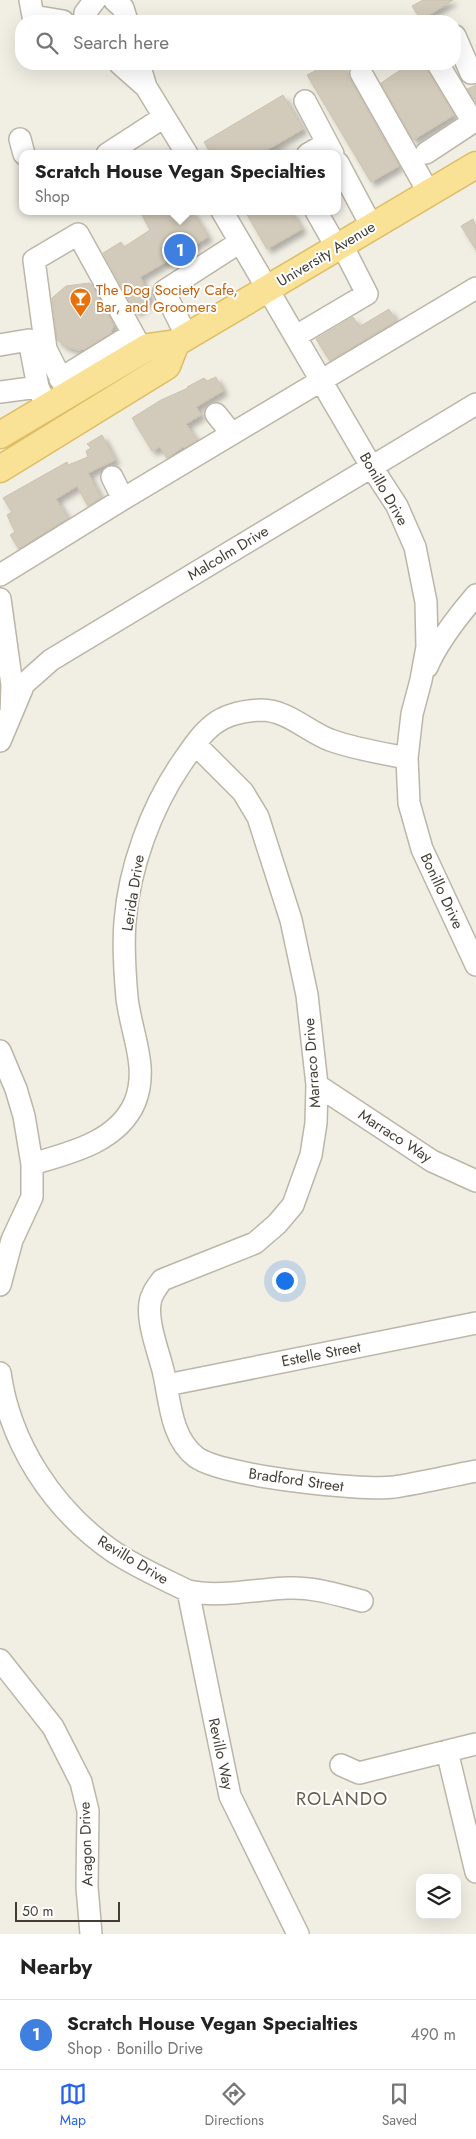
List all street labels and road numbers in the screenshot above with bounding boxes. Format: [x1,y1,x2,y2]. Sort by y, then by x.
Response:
street label: University Avenue [272,216,380,292]
street label: Bonillo Drive [354,448,414,530]
street label: Malcolm Drive [183,520,273,586]
street label: Bonillo Drive [415,850,469,933]
street label: Lerida Drive [116,853,150,933]
street label: Marraco Drive [298,1017,326,1109]
street label: Marraco Way [354,1104,436,1168]
street label: Estelle Street [279,1335,363,1372]
street label: Bradford Street [247,1462,345,1498]
street label: Revillo Drive [93,1530,173,1590]
street label: Revillo Way [203,1716,239,1792]
street label: Aragon Drive [74,1801,98,1887]

